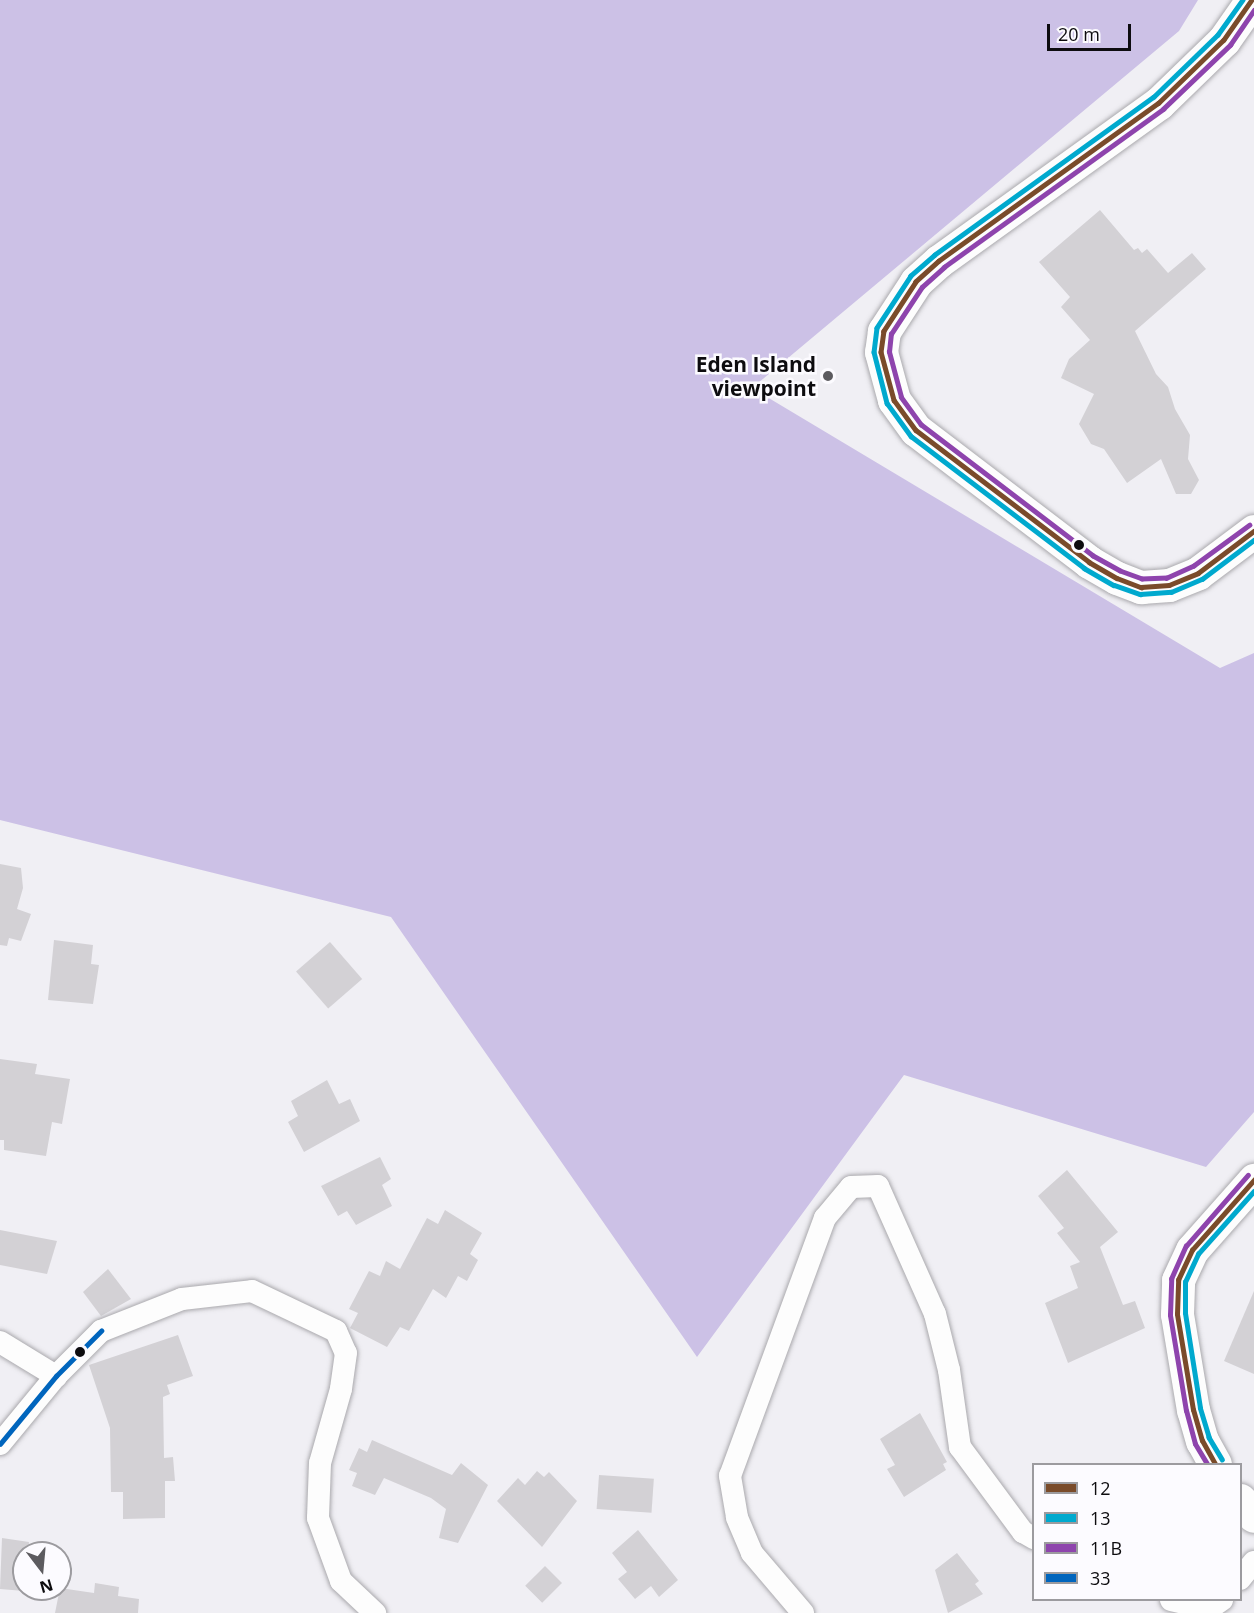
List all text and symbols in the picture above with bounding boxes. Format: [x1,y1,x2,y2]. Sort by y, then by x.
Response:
scale bar [1050,12,1134,50]
text: 20 m [1058,22,1100,46]
place label: Eden Island viewpoint [696,351,816,401]
marker: Eden Island viewpoint [821,369,835,383]
unlabelled marker [1073,539,1085,551]
unlabelled marker [74,1346,86,1358]
legend [1032,1463,1242,1601]
text: 12 [1090,1476,1111,1500]
text: 13 [1090,1506,1111,1530]
text: 11B [1090,1536,1122,1560]
north arrow [12,1541,72,1601]
text: 33 [1090,1566,1111,1590]
text: N [37,1574,56,1599]

